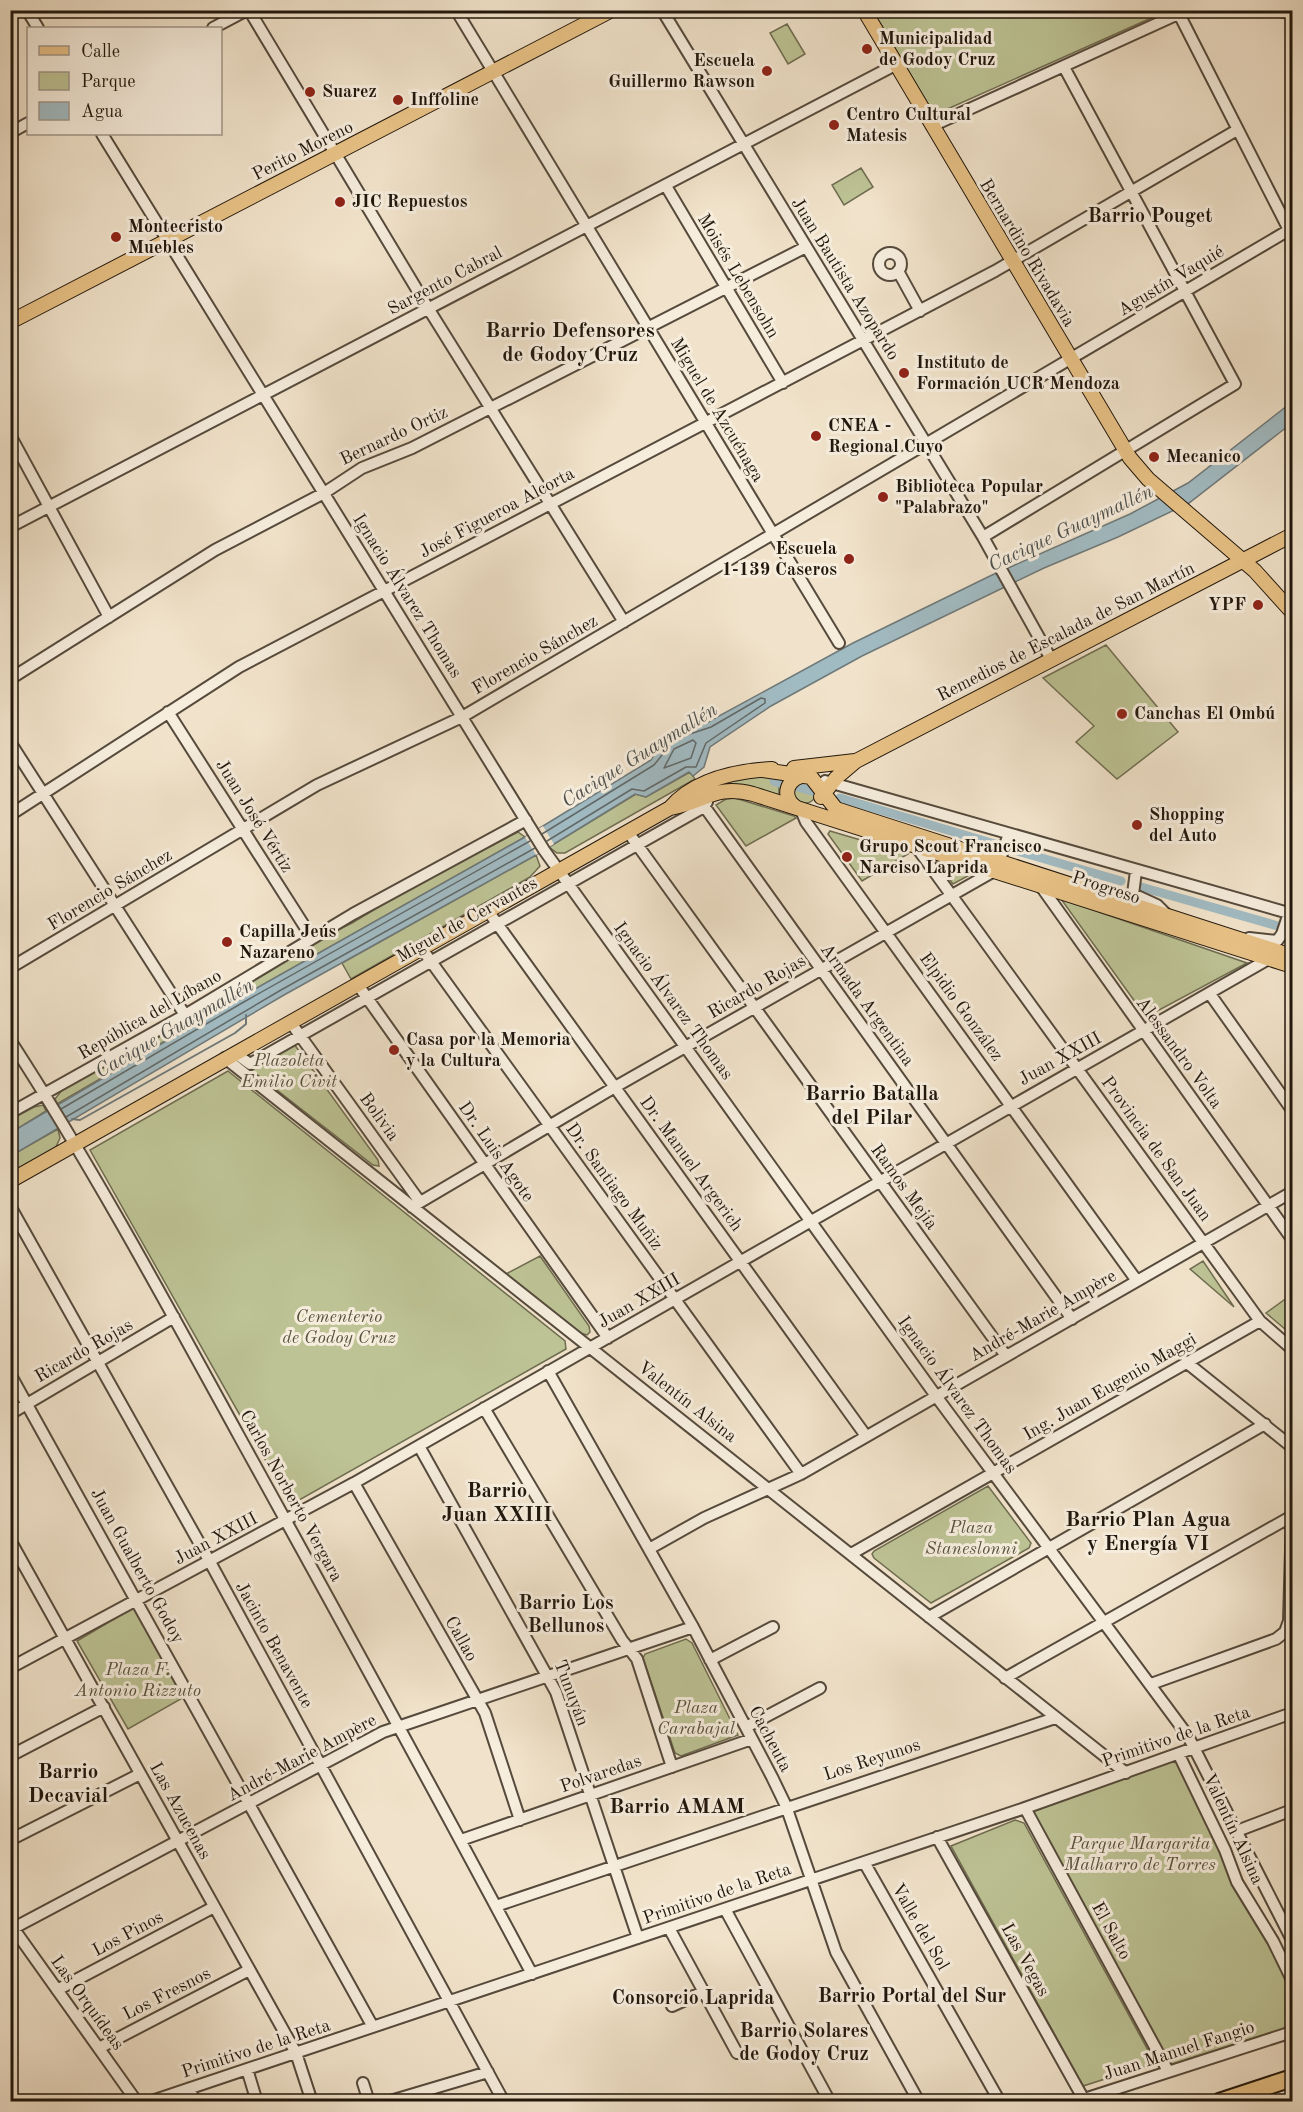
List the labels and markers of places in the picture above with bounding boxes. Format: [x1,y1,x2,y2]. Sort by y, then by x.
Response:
place label: Municipalidad de Godoy Cruz [879,30,995,69]
marker: Municipalidad de Godoy Cruz [860,42,874,56]
place label: Escuela Guillermo Rawson [608,52,755,91]
marker: Escuela Guillermo Rawson [760,64,774,78]
place label: Suarez [322,83,377,101]
marker: Suarez [303,85,317,99]
place label: Inffoline [410,91,479,109]
marker: Inffoline [391,93,405,107]
place label: Centro Cultural Matesis [846,106,972,145]
marker: Centro Cultural Matesis [827,118,841,132]
place label: JIC Repuestos [352,193,468,211]
marker: JIC Repuestos [333,195,347,209]
place label: Montecristo Muebles [128,218,223,257]
marker: Montecristo Muebles [109,230,123,244]
place label: Instituto de Formación UCR Mendoza [916,354,1120,393]
marker: Instituto de Formación UCR Mendoza [897,366,911,380]
place label: CNEA - Regional Cuyo [828,417,943,456]
marker: CNEA - Regional Cuyo [809,429,823,443]
place label: Mecanico [1166,448,1241,466]
marker: Mecanico [1147,450,1161,464]
place label: Biblioteca Popular "Palabrazo" [895,478,1043,517]
marker: Biblioteca Popular "Palabrazo" [876,490,890,504]
place label: Escuela 1-139 Caseros [722,540,837,579]
marker: Escuela 1-139 Caseros [842,552,856,566]
place label: YPF [1208,596,1246,614]
marker: YPF [1251,598,1265,612]
place label: Canchas El Ombú [1134,705,1275,723]
marker: Canchas El Ombú [1115,707,1129,721]
place label: Shopping del Auto [1149,806,1224,845]
marker: Shopping del Auto [1130,818,1144,832]
place label: Grupo Scout Francisco Narciso Laprida [859,838,1042,877]
marker: Grupo Scout Francisco Narciso Laprida [840,850,854,864]
place label: Capilla Jeús Nazareno [239,923,337,962]
marker: Capilla Jeús Nazareno [220,935,234,949]
place label: Casa por la Memoria y la Cultura [406,1031,571,1070]
marker: Casa por la Memoria y la Cultura [387,1043,401,1057]

